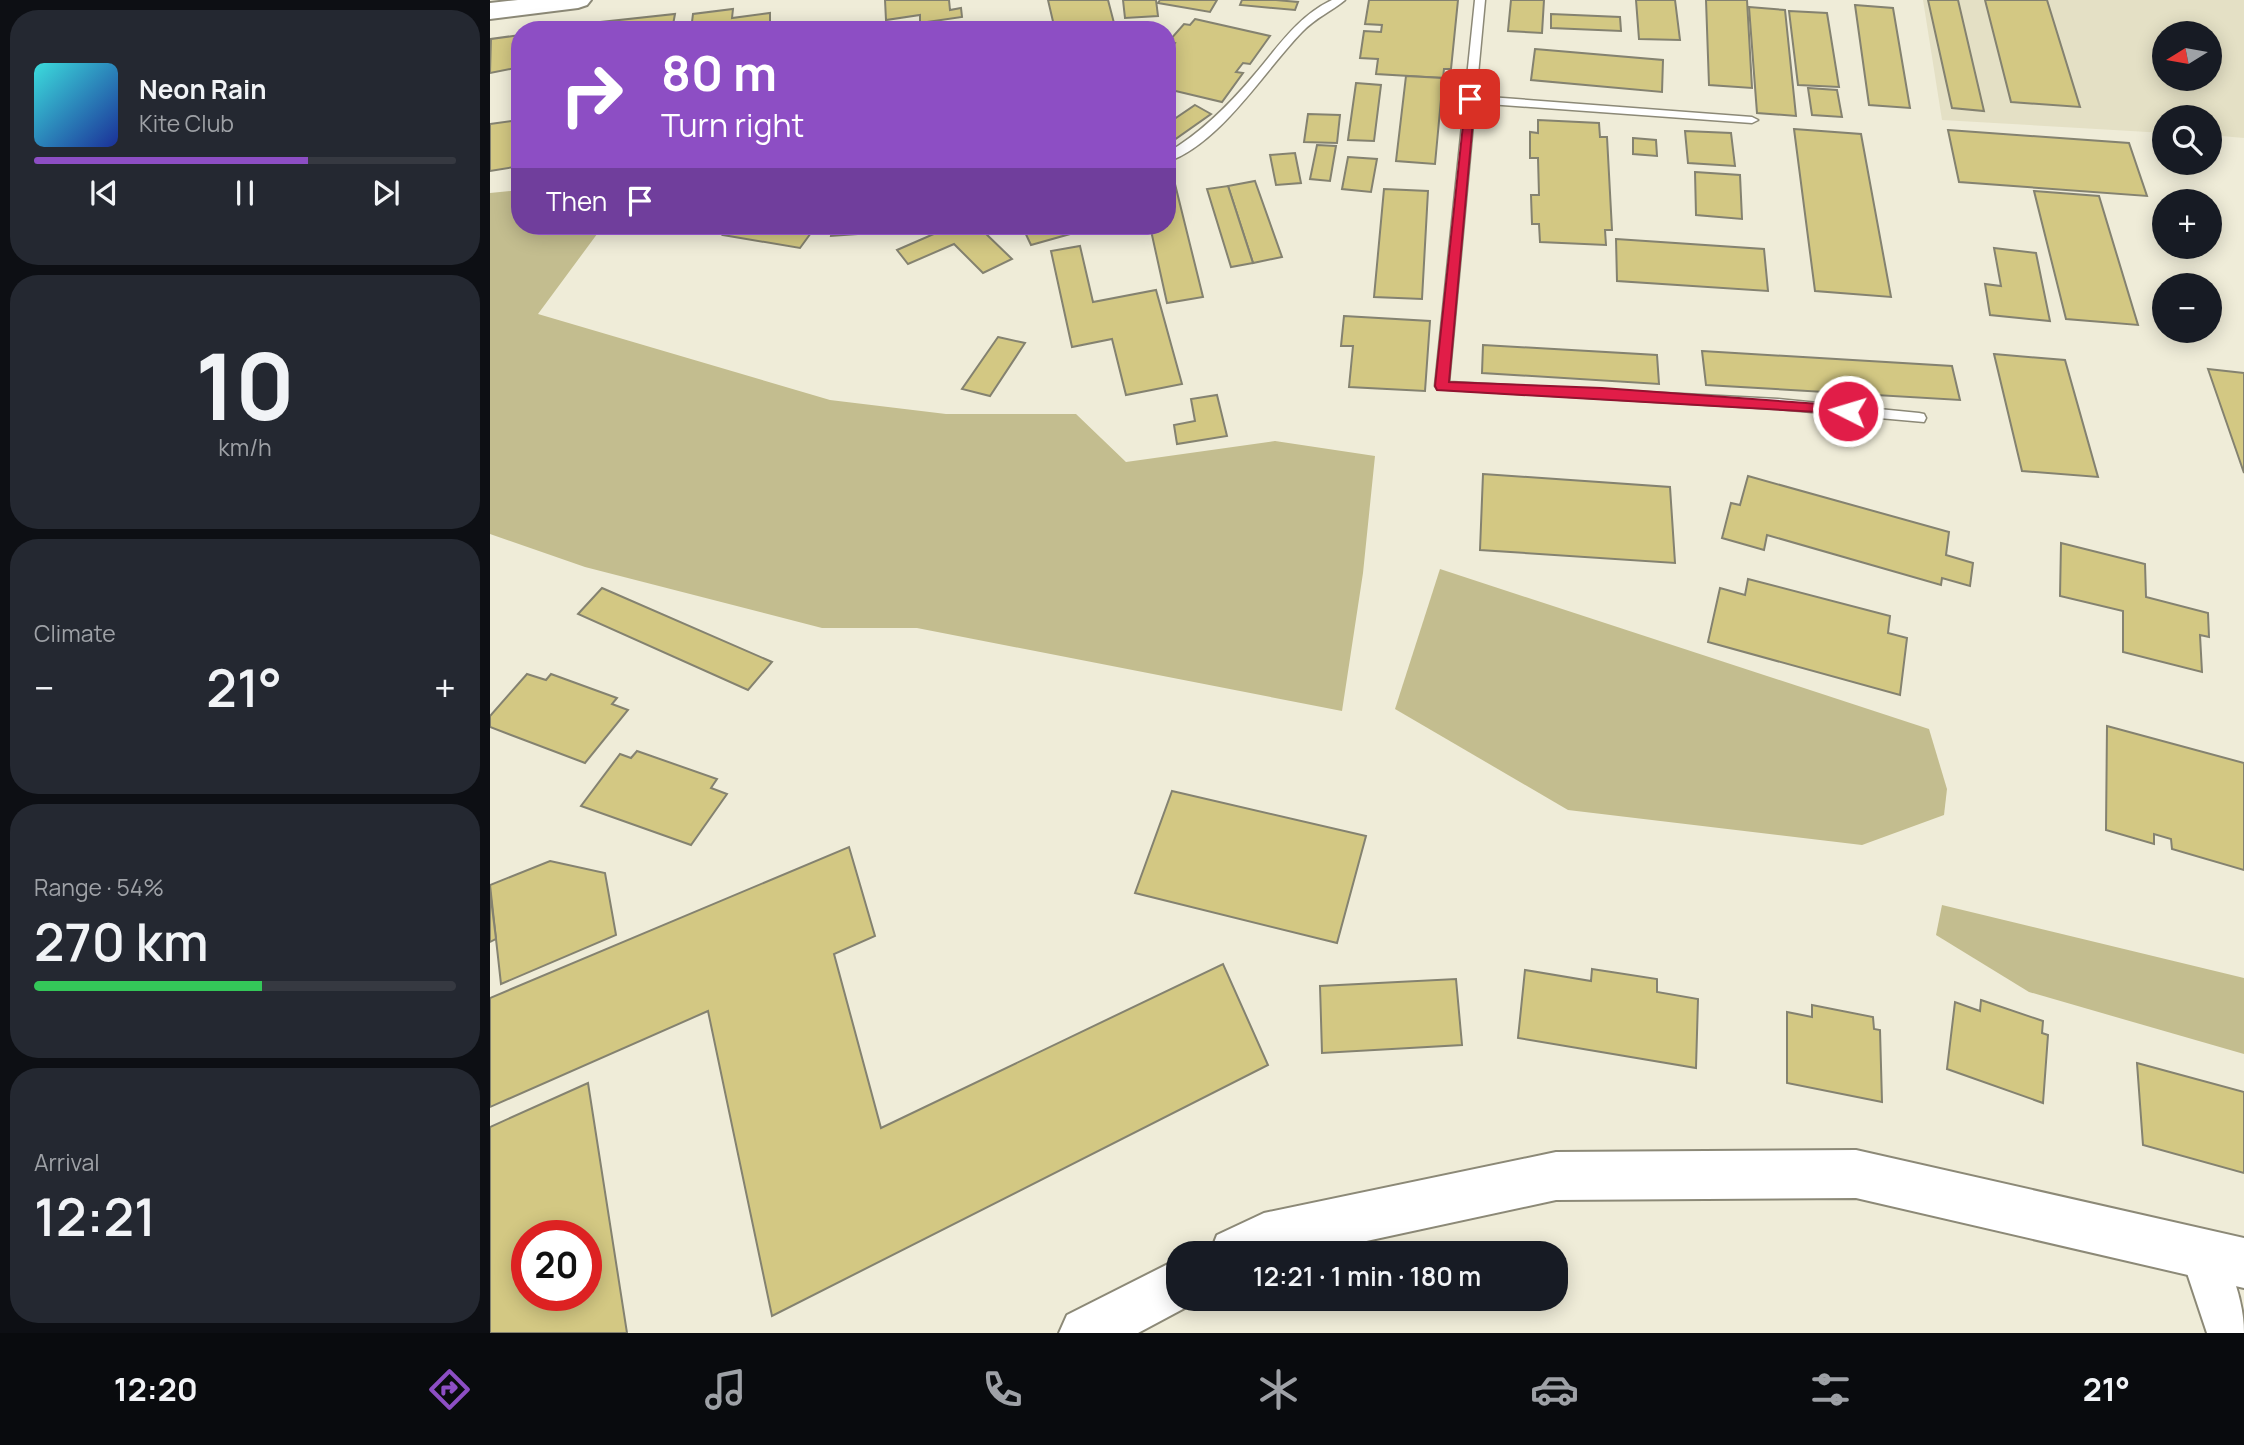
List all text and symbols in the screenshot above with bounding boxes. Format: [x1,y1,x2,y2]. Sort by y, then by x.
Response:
north arrow [2152,21,2222,91]
map controls [2152,21,2222,343]
text: 80 m [661,39,777,106]
icon: right [546,49,637,140]
pin [1440,69,1500,129]
text: Neon Rain [139,71,267,107]
icon: arrive [1451,80,1489,118]
text: Turn right [661,103,804,147]
button: search [2152,105,2222,175]
text: Kite Club [139,107,234,139]
icon: previous [85,174,123,212]
icon: pause [226,174,264,212]
icon: next [367,174,405,212]
icon: arrive [621,182,659,220]
text: Then [546,183,607,219]
button: + [2152,189,2222,259]
button: − [2152,273,2222,343]
text: 10 [195,323,295,447]
position arrow [1811,374,1885,448]
text: km/h [218,431,272,463]
text: Climate [34,617,116,649]
text: 21° [206,652,282,723]
text: − [34,661,55,713]
text: + [434,661,456,713]
text: Range · 54% [34,871,164,903]
text: 270 km [34,906,209,977]
text: Arrival [34,1146,100,1178]
text: 12:21 [34,1181,156,1252]
speed limit sign: 20 [511,1220,602,1311]
text: 12:21 · 1 min · 180 m [1253,1258,1481,1294]
icon: directions [425,1365,474,1414]
icon: music [701,1365,750,1414]
icon: phone [978,1365,1027,1414]
icon: climate [1254,1365,1303,1414]
icon: car [1530,1365,1579,1414]
icon: filters [1806,1365,1855,1414]
text: 12:20 [114,1367,198,1411]
text: 21° [2083,1367,2130,1411]

